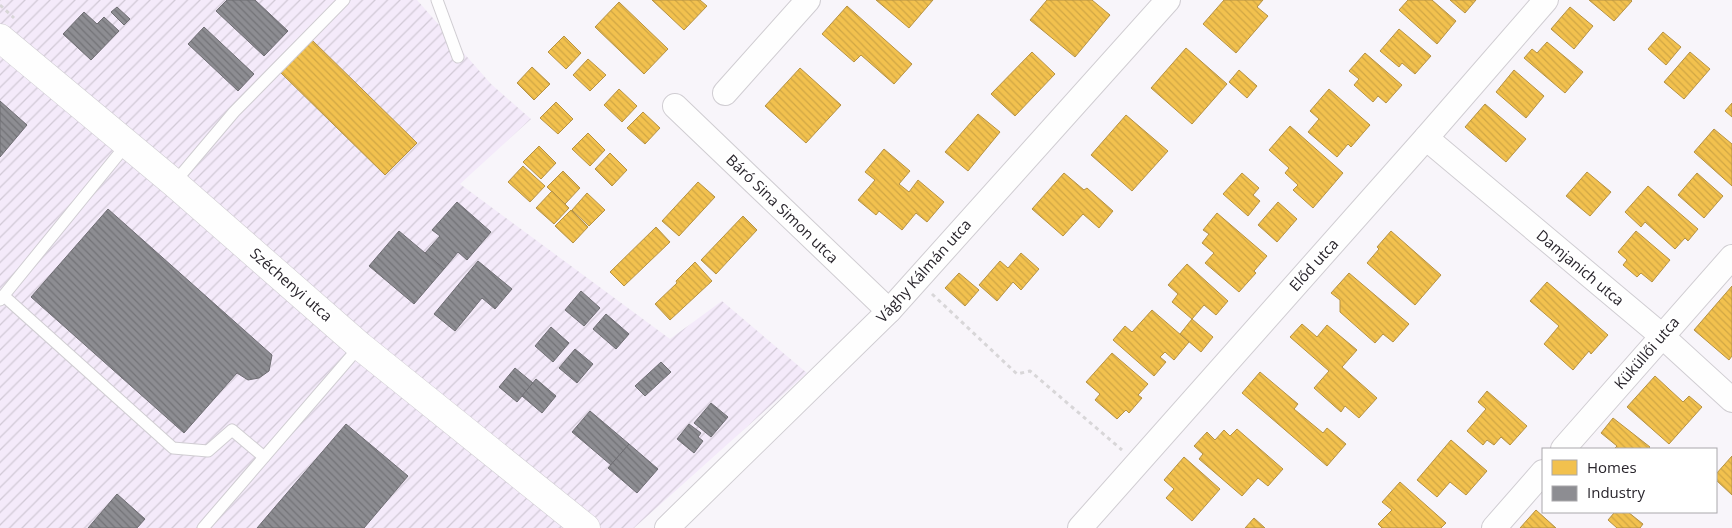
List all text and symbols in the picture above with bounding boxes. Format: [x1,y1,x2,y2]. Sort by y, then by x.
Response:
street label: Báró Sina Simon utca [722,149,843,267]
street label: Vághy Kálmán utca [871,214,975,326]
street label: Damjanich utca [1533,225,1629,310]
street label: Előd utca [1284,234,1342,295]
street label: Széchenyi utca [246,243,337,326]
street label: Küküllői utca [1609,312,1683,393]
legend [1542,448,1717,513]
text: Homes [1587,457,1637,477]
text: Industry [1587,482,1645,502]

